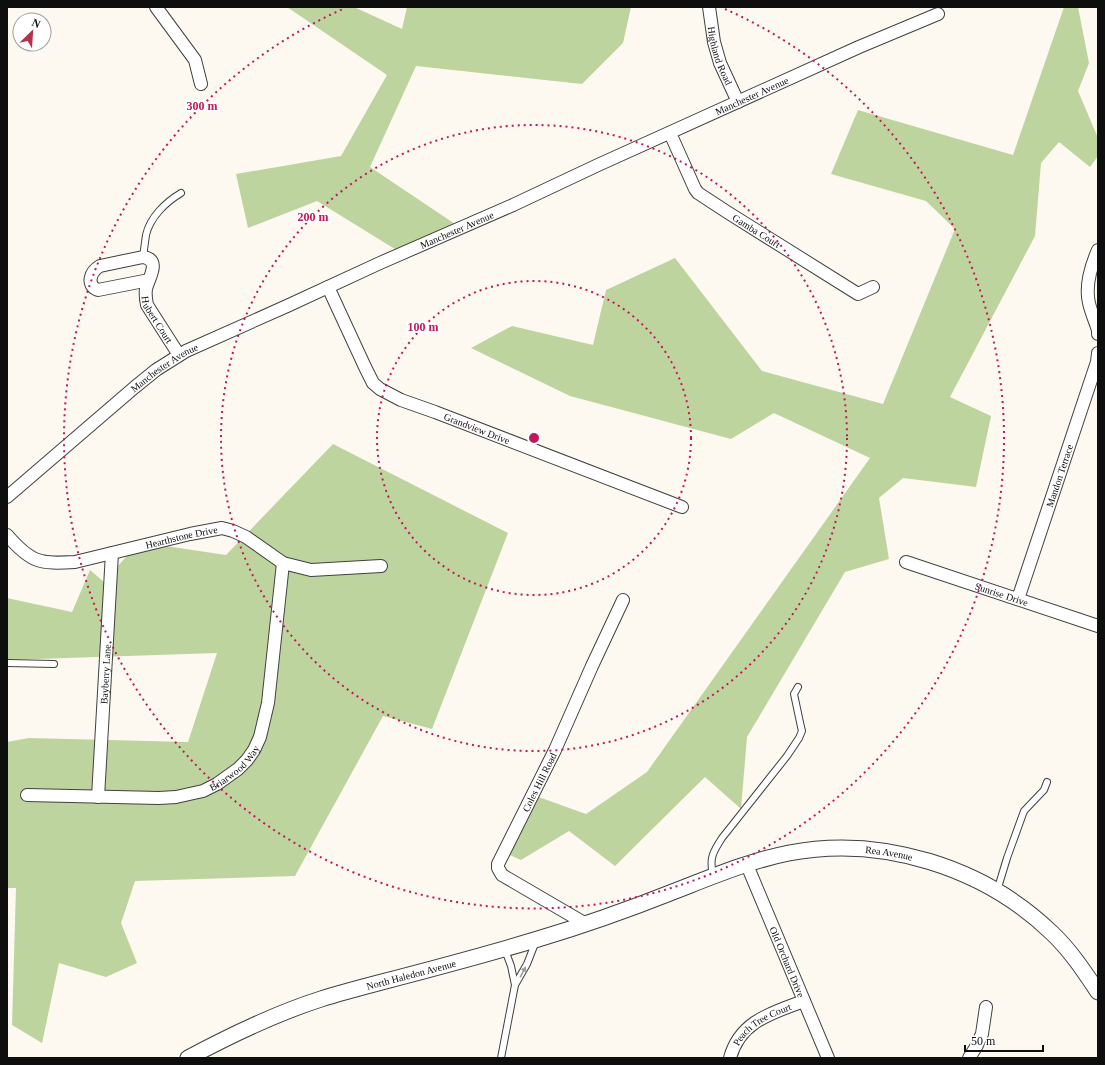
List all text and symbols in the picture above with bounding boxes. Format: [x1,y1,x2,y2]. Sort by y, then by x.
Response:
north arrow [12,12,52,52]
text: N [30,16,42,30]
street label: Highland Road [706,26,735,86]
street label: Manchester Avenue [713,74,790,117]
text: 300 m [187,99,218,113]
street label: Manchester Avenue [418,208,496,250]
text: 200 m [298,210,329,224]
street label: Gamba Court [731,212,783,250]
street label: Hubert Court [140,295,175,345]
text: 100 m [408,320,439,334]
street label: Manchester Avenue [128,341,200,394]
street label: Grandview Drive [442,410,512,446]
centre of rings [527,431,541,445]
street label: Mandon Terrace [1044,442,1075,509]
street label: Hearthstone Drive [144,523,219,550]
street label: Sunrise Drive [974,580,1030,608]
street label: Bayberry Lane [98,643,112,704]
street label: Briarwood Way [207,744,261,792]
street label: Coles Hill Road [520,751,558,813]
street label: Rea Avenue [865,844,914,862]
street label: Old Orchard Drive [768,925,808,999]
street label: North Haledon Avenue [365,957,457,991]
one-way arrow [519,966,526,978]
street label: Peach Tree Court [730,1001,793,1047]
scale bar [965,1027,1043,1053]
text: 50 m [971,1034,996,1048]

